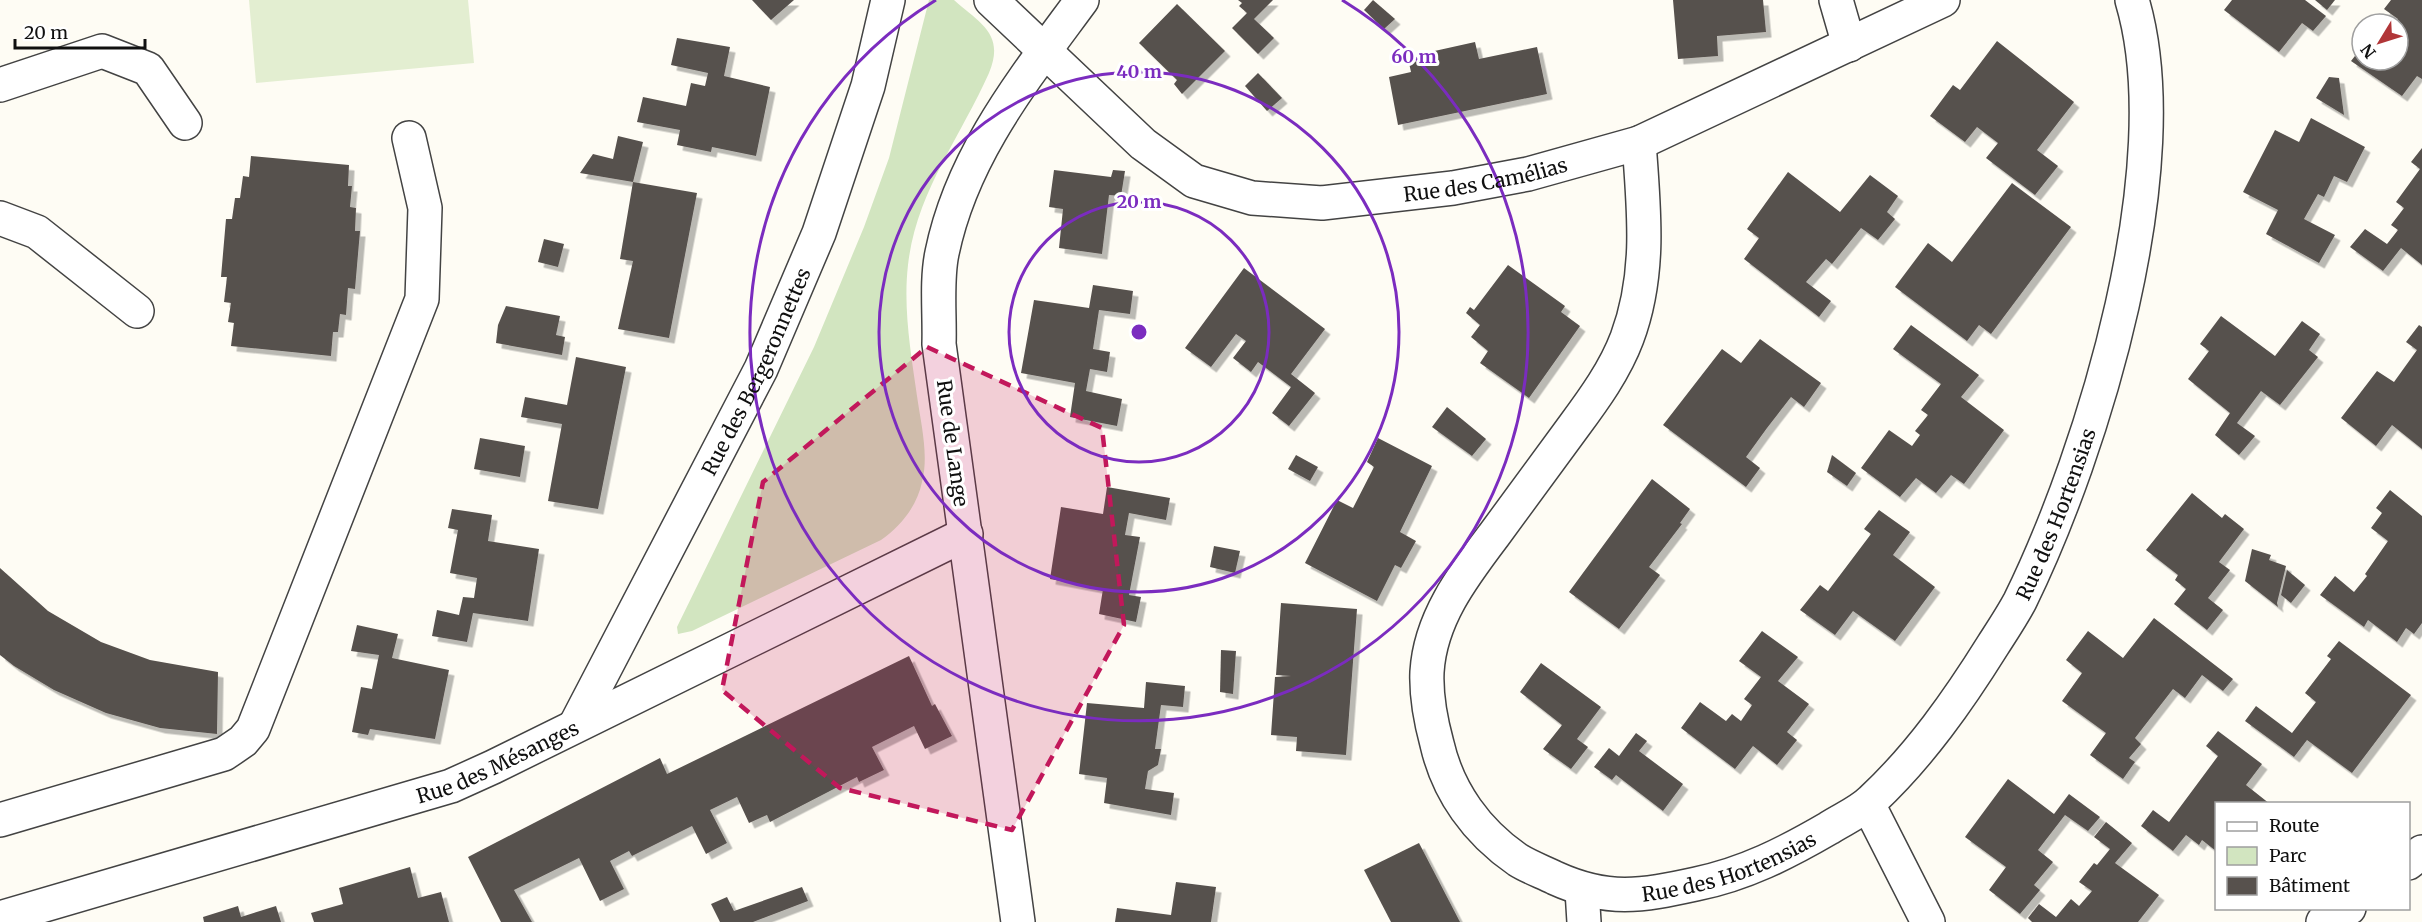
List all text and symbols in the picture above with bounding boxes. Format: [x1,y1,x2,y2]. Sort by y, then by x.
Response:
scale bar [15,12,146,50]
north arrow [2350,12,2410,72]
text: 20 m [24,21,68,44]
text: N [2356,40,2380,62]
text: 60 m [1391,45,1437,68]
text: 40 m [1116,60,1162,83]
street label: Rue des Camélias [1402,151,1570,206]
text: 20 m [1117,190,1161,213]
street label: Rue des Bergeronnettes [695,264,815,479]
centre of rings [1129,322,1149,342]
street label: Rue de Lange [932,378,974,508]
street label: Rue des Hortensias [2010,425,2100,604]
street label: Rue des Mésanges [413,714,583,808]
legend [2215,802,2410,910]
text: Route [2269,814,2319,837]
street label: Rue des Hortensias [1640,826,1820,906]
text: Parc [2269,844,2307,867]
text: Bâtiment [2269,874,2350,897]

